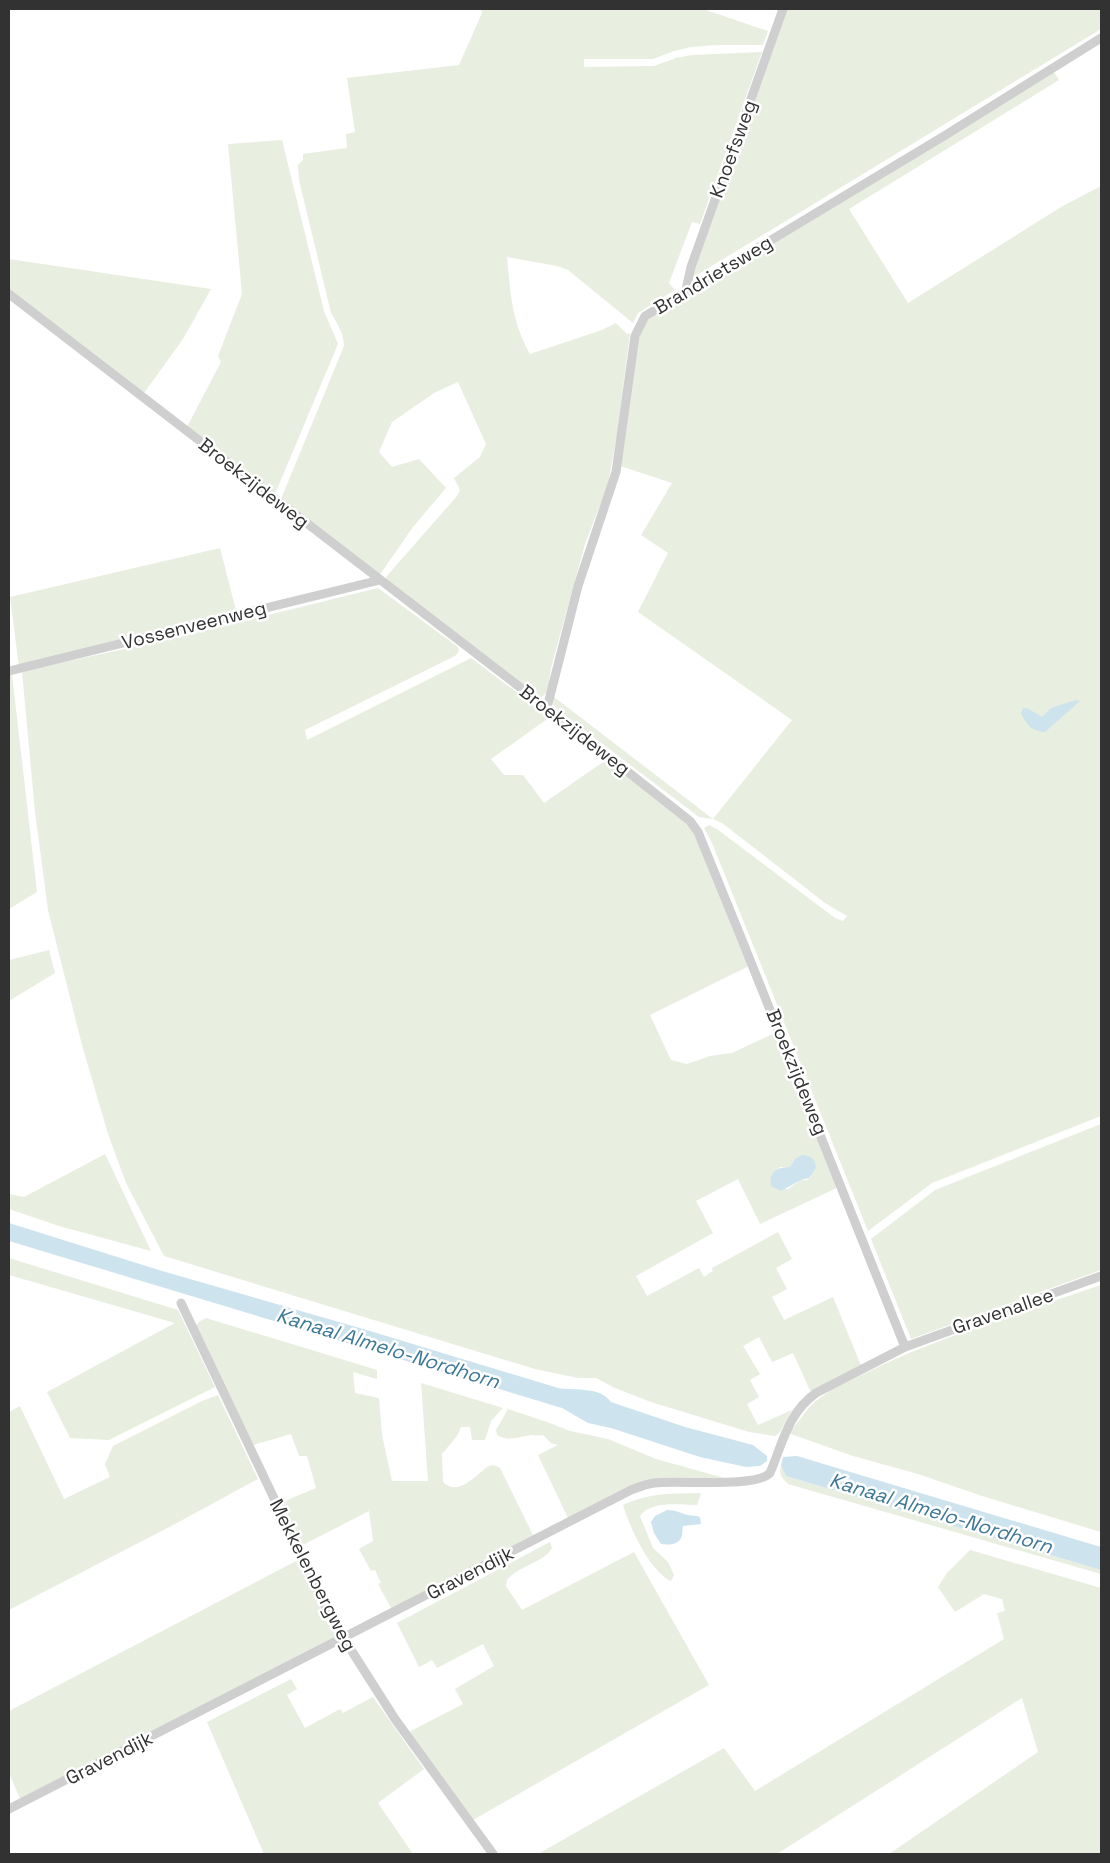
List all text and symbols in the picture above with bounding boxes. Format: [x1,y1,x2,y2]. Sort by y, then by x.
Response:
street label: Knoefsweg [704,97,762,201]
street label: Brandrietsweg [649,230,777,320]
street label: Broekzijdeweg [194,432,314,534]
street label: Vossenveenweg [119,595,269,655]
street label: Broekzijdeweg [515,679,635,781]
street label: Broekzijdeweg [760,1005,834,1139]
street label: Gravenallee [949,1282,1057,1340]
water label: Kanaal Almelo-Nordhorn [273,1302,503,1395]
water label: Kanaal Almelo-Nordhorn [826,1467,1056,1560]
street label: Mekkelenbergweg [264,1495,362,1655]
street label: Gravendijk [422,1540,518,1606]
street label: Gravendijk [61,1725,157,1791]

